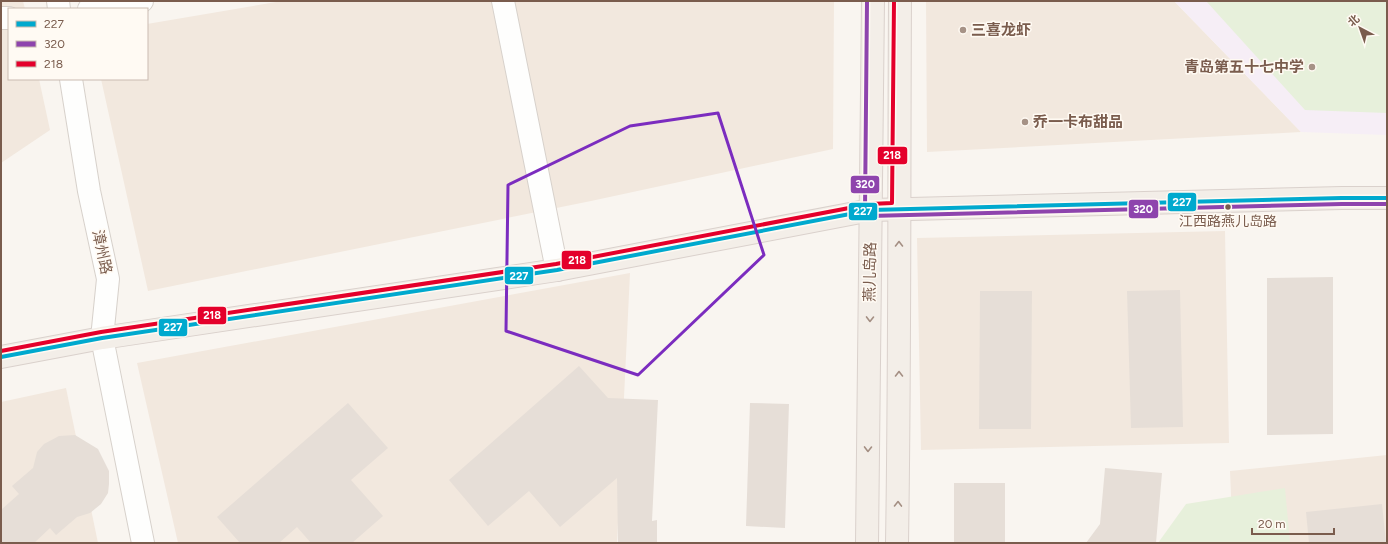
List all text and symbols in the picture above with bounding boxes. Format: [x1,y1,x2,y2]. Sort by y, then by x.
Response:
legend [8,8,148,80]
north arrow [1340,8,1380,48]
text: 北 [1345,12,1362,29]
text: 227 [44,17,64,31]
place label: 三喜龙虾 [971,21,1031,39]
marker: 三喜龙虾 [958,25,968,35]
text: 320 [44,37,65,51]
text: 218 [44,57,63,71]
place label: 青岛第五十七中学 [1184,58,1304,76]
marker: 青岛第五十七中学 [1307,62,1317,72]
place label: 乔一卡布甜品 [1033,113,1123,131]
marker: 乔一卡布甜品 [1020,117,1030,127]
line badge: 218 [877,146,908,165]
text: 218 [883,149,901,162]
line badge: 320 [850,175,880,194]
text: 320 [855,178,875,191]
line badge: 227 [1167,192,1197,212]
text: 227 [1173,196,1191,209]
line badge: 320 [1128,199,1159,219]
line badge: 227 [848,202,878,221]
marker: 江西路燕儿岛路 [1223,202,1233,212]
text: 320 [1133,203,1153,216]
text: 227 [854,205,872,218]
place label: 江西路燕儿岛路 [1179,213,1277,230]
street label: 漳州路 [89,228,115,276]
one-way arrow [895,241,903,247]
street label: 燕儿岛路 [860,242,880,302]
line badge: 218 [561,250,592,270]
text: 218 [568,254,586,267]
line badge: 227 [504,266,534,285]
text: 227 [510,270,528,283]
line badge: 218 [197,306,227,325]
text: 218 [203,309,221,322]
one-way arrow [866,316,874,322]
line badge: 227 [158,318,188,337]
text: 227 [164,321,182,334]
one-way arrow [895,371,903,377]
one-way arrow [864,446,872,452]
one-way arrow [894,501,902,507]
scale bar [1252,510,1334,536]
text: 20 m [1258,517,1286,531]

